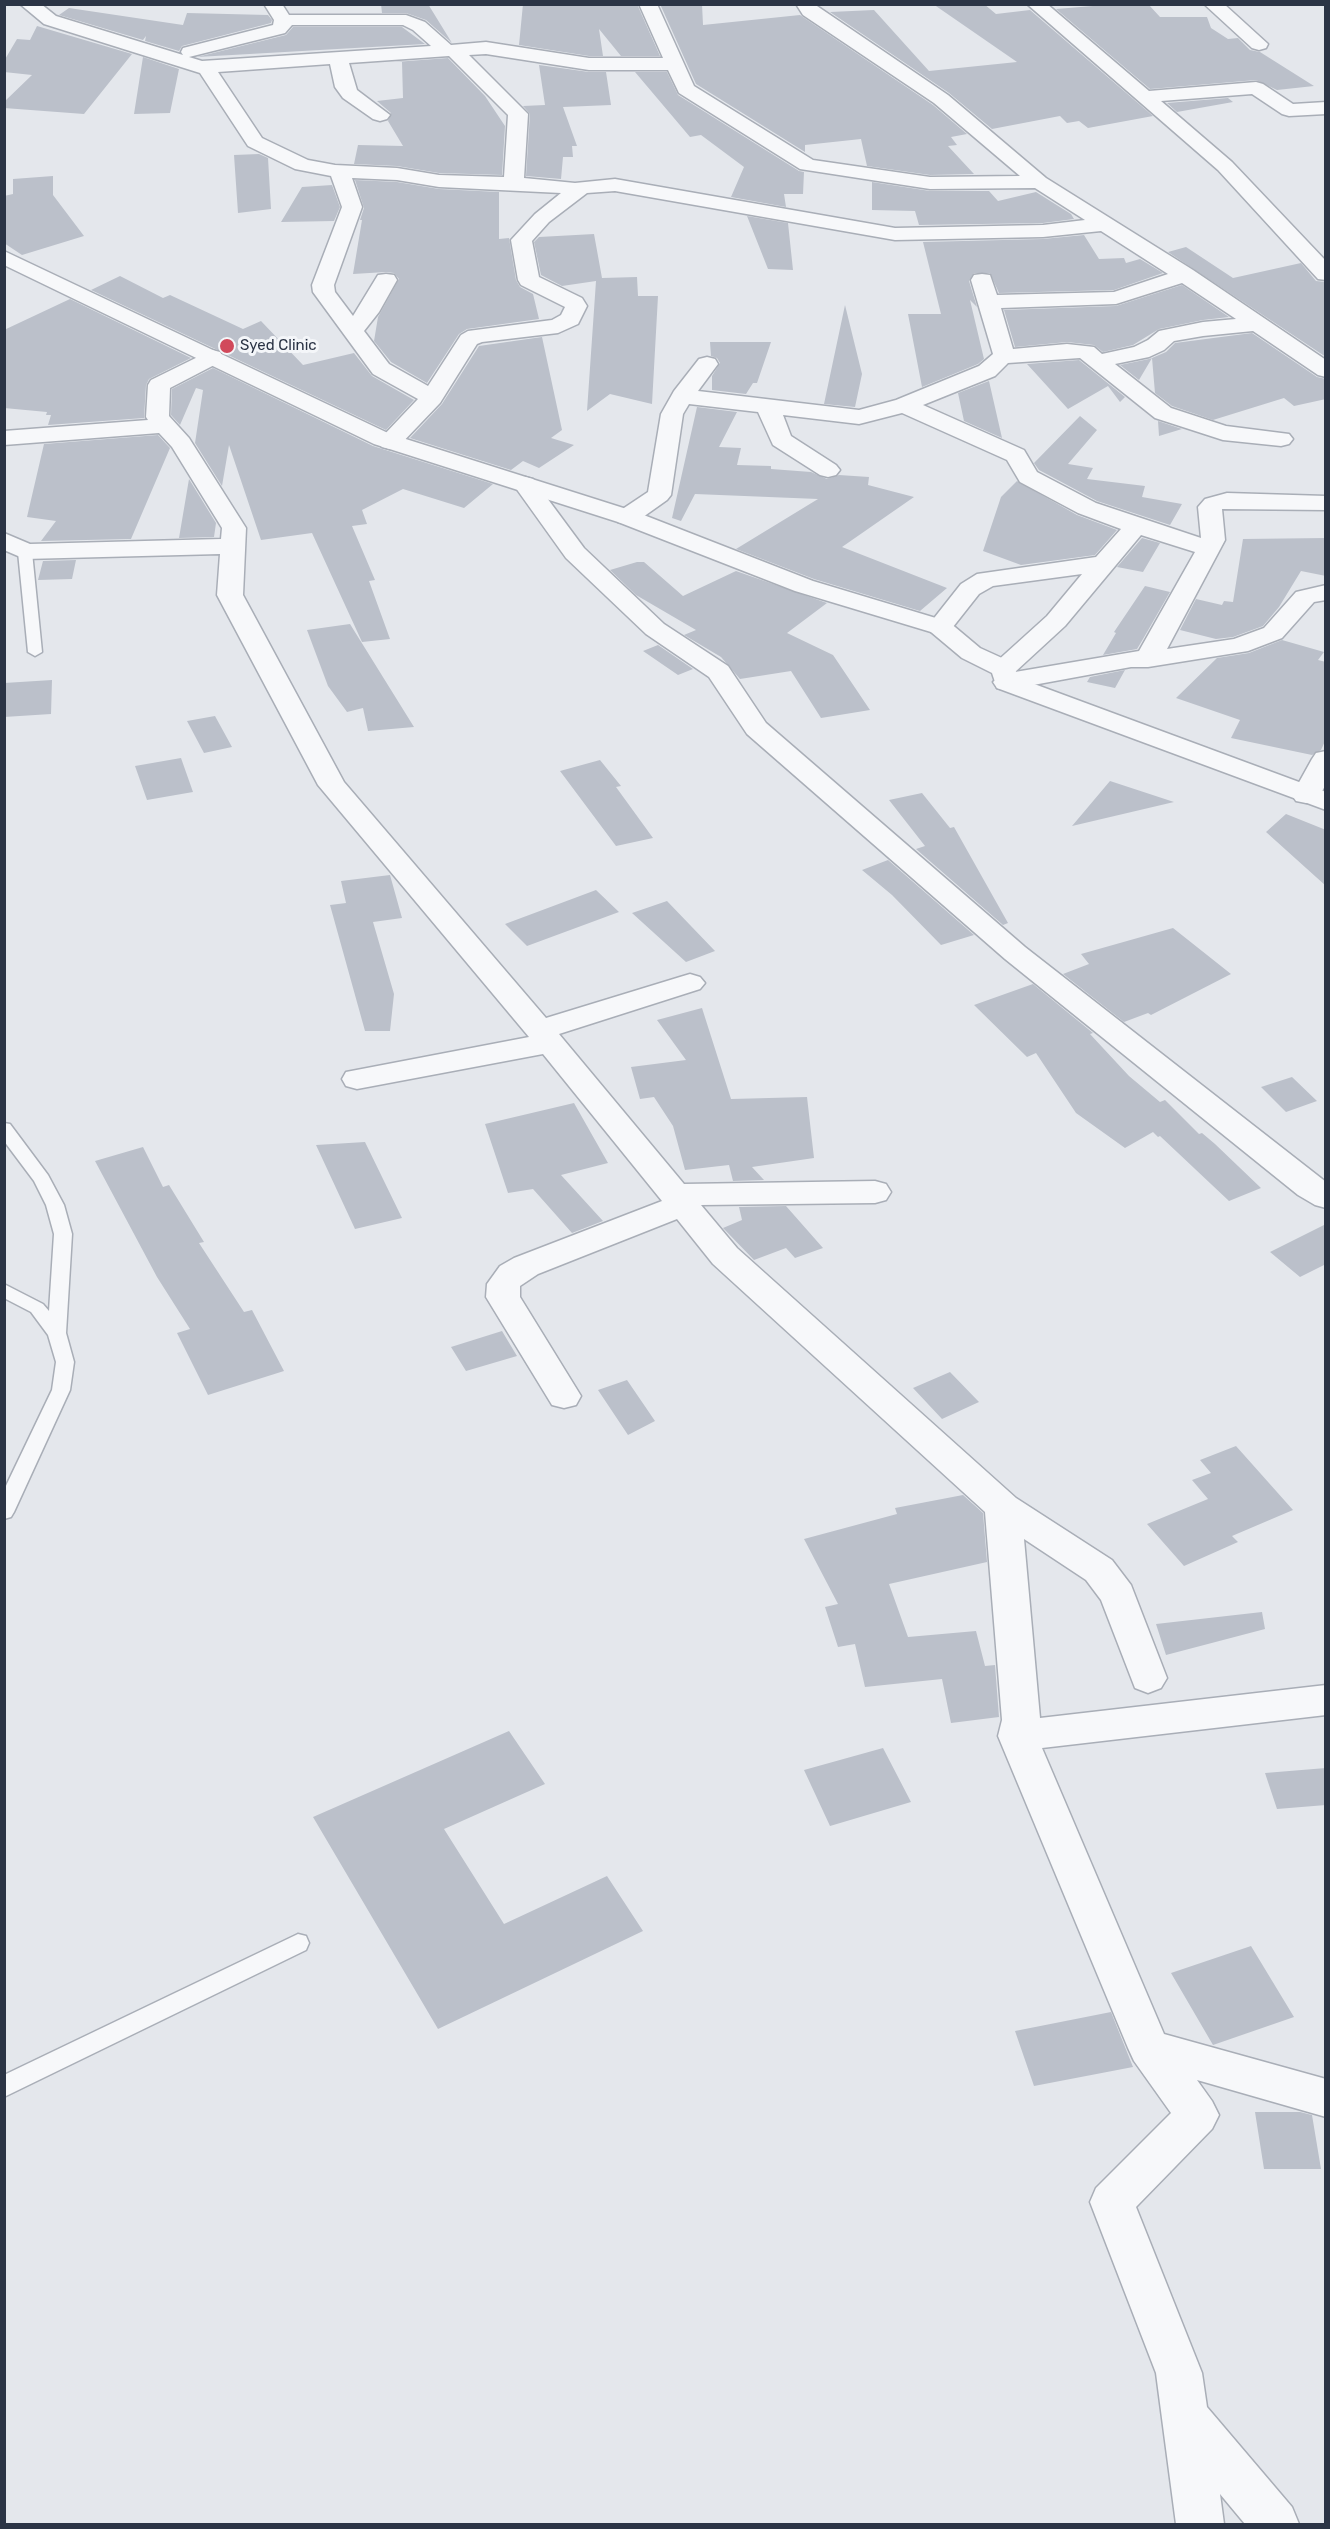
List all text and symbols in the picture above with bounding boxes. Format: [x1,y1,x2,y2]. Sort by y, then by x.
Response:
marker: Syed Clinic [218,337,236,355]
place label: Syed Clinic [240,337,317,355]

